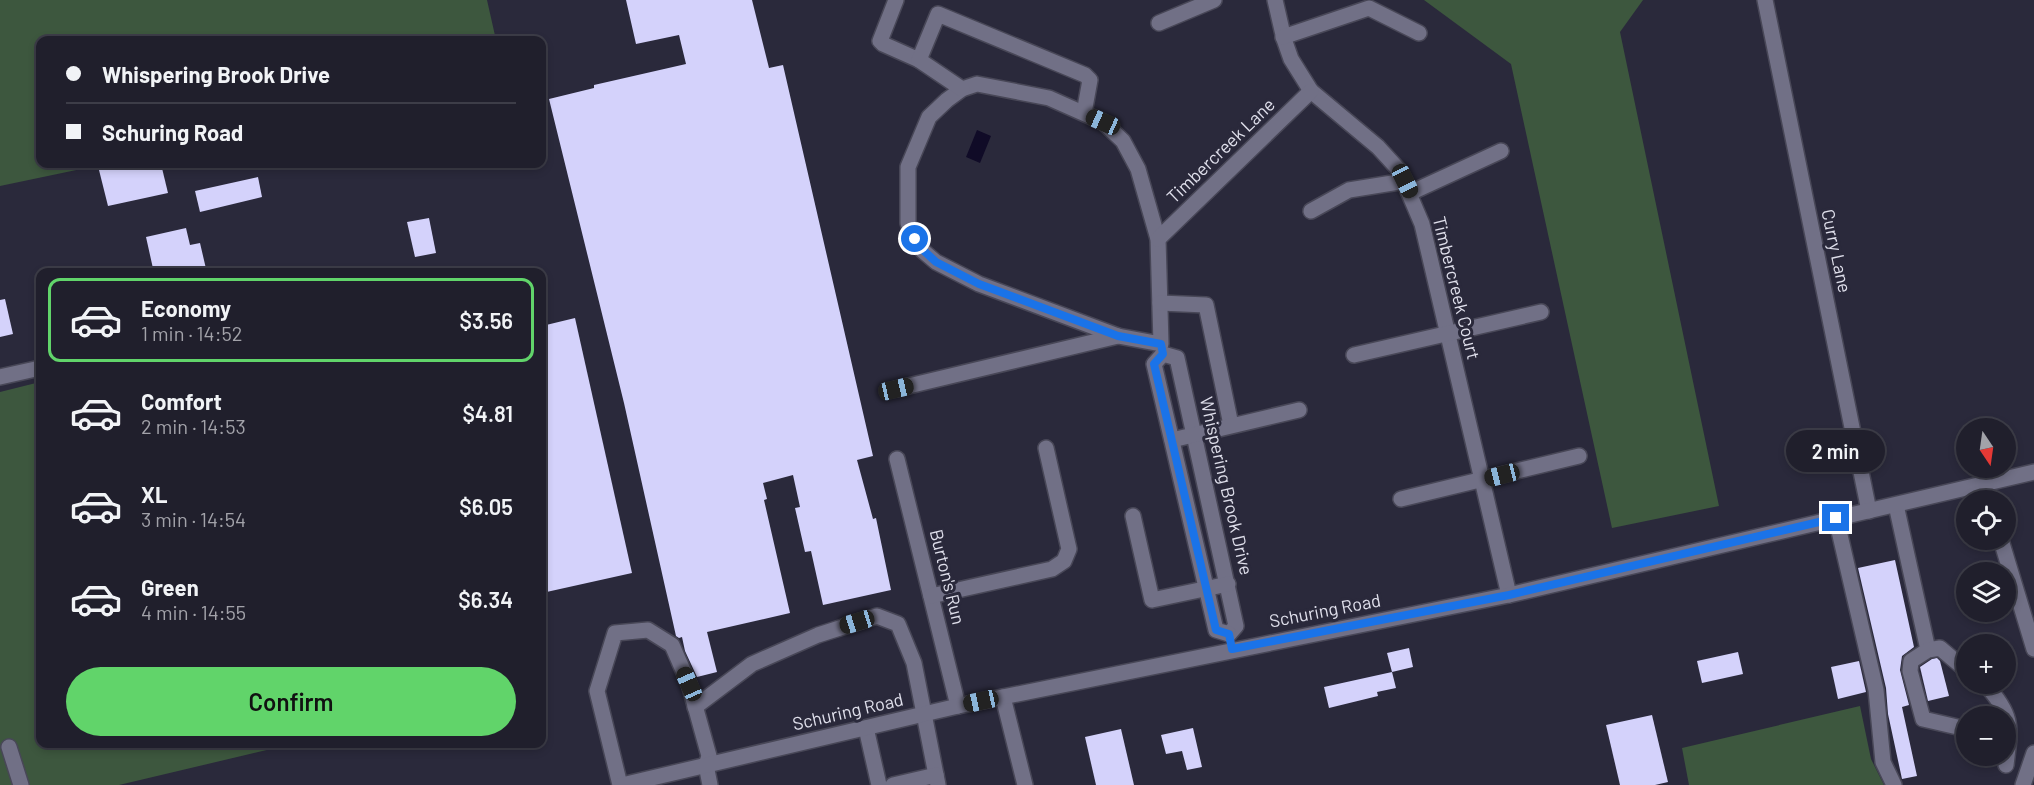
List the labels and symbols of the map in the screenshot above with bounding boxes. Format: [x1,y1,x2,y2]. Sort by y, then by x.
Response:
street label: Timbercreek Lane [1162,93,1279,207]
car [1083,106,1123,138]
car [1389,161,1421,201]
street label: Curry Lane [1817,207,1857,294]
street label: Timbercreek Court [1429,214,1485,362]
route start [901,225,928,252]
car [876,376,916,402]
street label: Whispering Brook Drive [1196,394,1258,577]
north arrow [1956,418,2016,478]
callout: 2 min [1786,431,1886,473]
car [1482,462,1522,488]
route end [1822,504,1849,531]
street label: Burton's Run [926,527,970,627]
street label: Schuring Road [1267,588,1382,632]
car [837,608,877,636]
car [673,664,705,704]
street label: Schuring Road [790,688,905,734]
car [962,688,1000,714]

